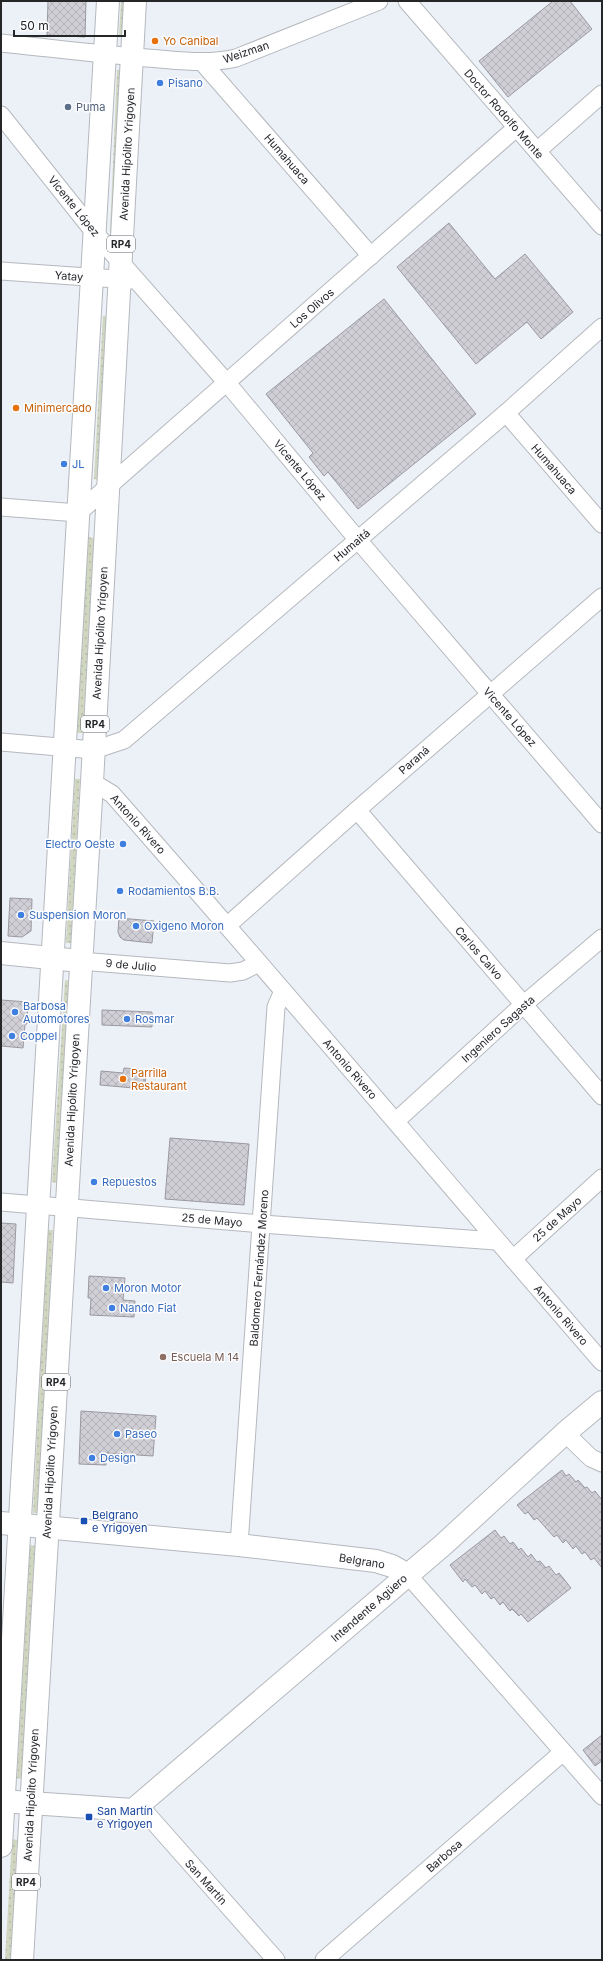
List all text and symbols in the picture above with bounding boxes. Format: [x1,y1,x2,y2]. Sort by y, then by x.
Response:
scale bar [14,12,125,38]
text: 50 m [20,18,49,33]
place label: Yo Canibal [163,34,218,48]
marker: Yo Canibal [150,36,160,46]
street label: Weizman [221,38,271,66]
street label: Doctor Rodolfo Monte [461,66,547,162]
place label: Pisano [168,76,203,90]
marker: Pisano [155,78,165,88]
street label: Avenida Hipólito Yrigoyen [117,87,137,221]
place label: Puma [76,100,105,114]
marker: Puma [63,102,73,112]
street label: Humahuaca [261,131,313,187]
street label: Vicente López [45,173,103,239]
road number: RP4 [107,236,135,252]
street label: Yatay [54,268,84,284]
street label: Los Olivos [287,285,337,331]
place label: Minimercado [24,401,92,415]
marker: Minimercado [11,403,21,413]
street label: Vicente López [271,437,329,503]
street label: Humahuaca [528,441,580,497]
place label: JL [72,457,85,471]
marker: JL [59,459,69,469]
street label: Humaitá [331,526,373,564]
street label: Avenida Hipólito Yrigoyen [90,566,110,700]
street label: Vicente López [480,684,540,750]
road number: RP4 [81,716,109,732]
street label: Paraná [396,743,432,777]
street label: Antonio Rivero [107,791,169,857]
place label: Electro Oeste [45,837,115,851]
marker: Electro Oeste [118,839,128,849]
place label: Rodamientos B.B. [128,884,219,898]
marker: Rodamientos B.B. [115,886,125,896]
place label: Suspension Moron [29,908,126,922]
marker: Suspension Moron [16,910,26,920]
place label: Oxigeno Moron [144,919,224,933]
marker: Oxigeno Moron [131,921,141,931]
street label: Carlos Calvo [452,923,506,983]
street label: 9 de Julio [105,956,157,974]
street label: Ingeniero Sagasta [459,992,537,1066]
place label: Barbosa Automotores [23,999,90,1026]
marker: Barbosa Automotores [10,1007,20,1017]
place label: Rosmar [135,1012,174,1026]
marker: Rosmar [122,1014,132,1024]
place label: Coppel [20,1029,57,1043]
marker: Coppel [7,1031,17,1041]
street label: Avenida Hipólito Yrigoyen [62,1033,82,1167]
street label: Antonio Rivero [320,1036,380,1102]
place label: Parrilla Restaurant [131,1066,187,1093]
marker: Parrilla Restaurant [118,1074,128,1084]
place label: Repuestos [102,1175,157,1189]
marker: Repuestos [89,1177,99,1187]
street label: Baldomero Fernández Moreno [247,1189,271,1347]
street label: 25 de Mayo [530,1193,585,1245]
street label: 25 de Mayo [181,1210,244,1230]
place label: Moron Motor [114,1281,181,1295]
street label: Antonio Rivero [531,1282,591,1348]
marker: Moron Motor [101,1283,111,1293]
place label: Nando Fiat [120,1301,177,1315]
marker: Nando Fiat [107,1303,117,1313]
place label: Escuela M 14 [171,1350,239,1364]
marker: Escuela M 14 [158,1352,168,1362]
road number: RP4 [42,1374,70,1390]
street label: Avenida Hipólito Yrigoyen [40,1405,60,1539]
place label: Paseo [125,1427,157,1441]
marker: Paseo [112,1429,122,1439]
place label: Design [100,1451,136,1465]
marker: Design [87,1453,97,1463]
place label: Belgrano e Yrigoyen [92,1508,148,1535]
marker: Belgrano e Yrigoyen [79,1516,89,1526]
street label: Belgrano [338,1550,386,1572]
street label: Intendente Agüero [328,1571,410,1645]
street label: Avenida Hipólito Yrigoyen [21,1728,41,1862]
place label: San Martín e Yrigoyen [97,1804,153,1831]
marker: San Martín e Yrigoyen [84,1812,94,1822]
street label: Barbosa [423,1837,465,1875]
street label: San Martín [182,1857,230,1907]
road number: RP4 [12,1874,40,1890]

